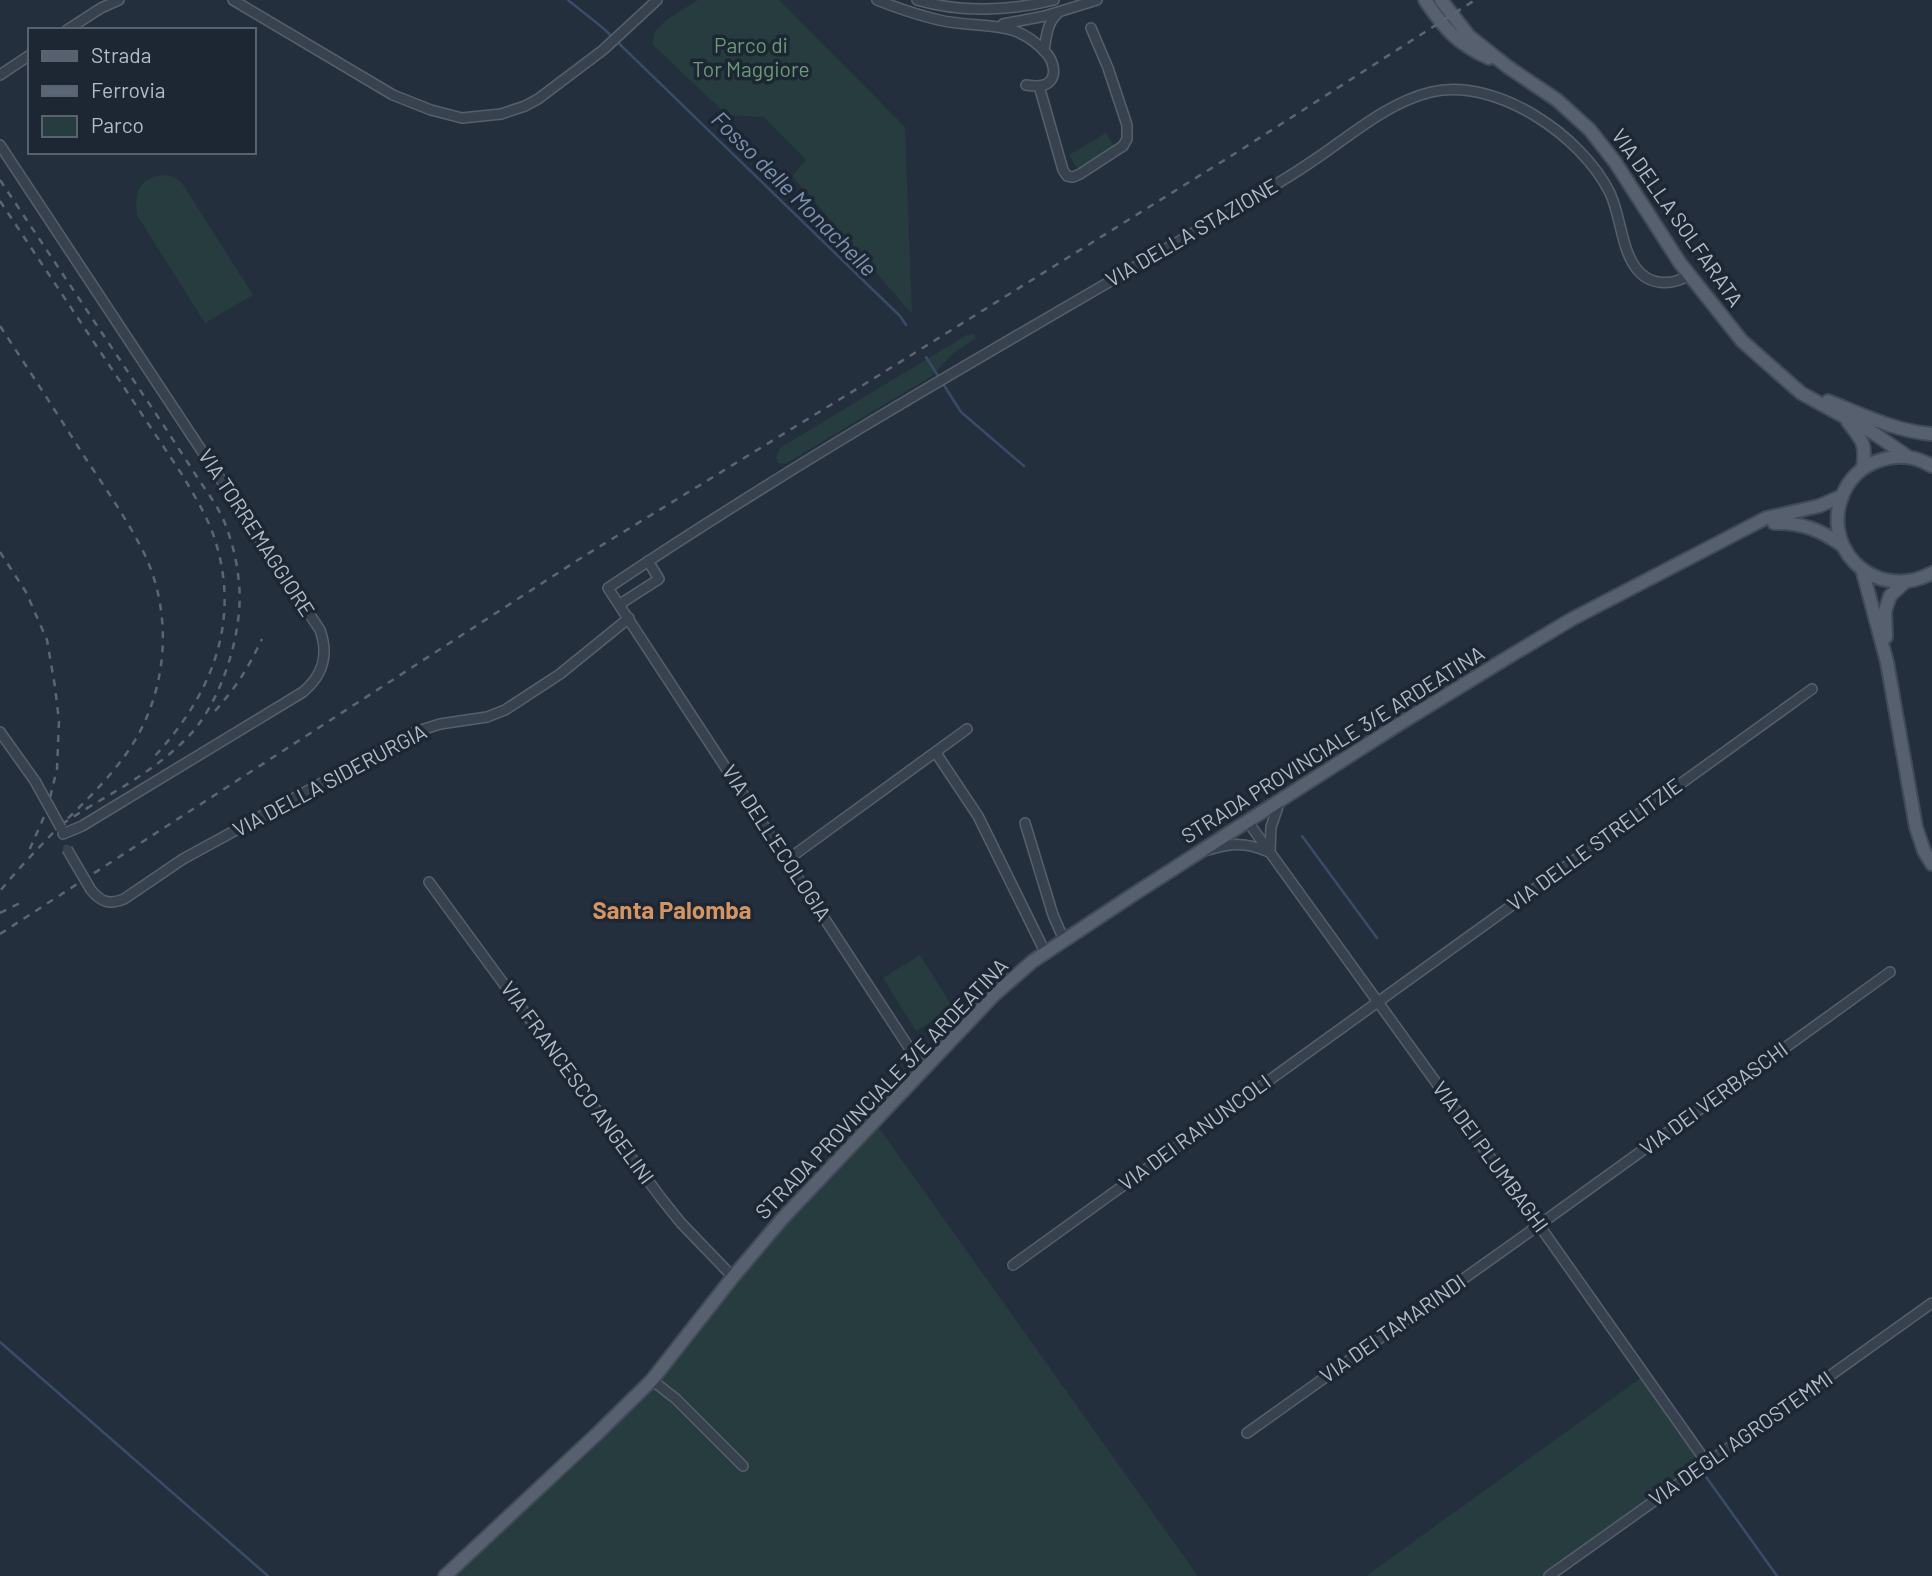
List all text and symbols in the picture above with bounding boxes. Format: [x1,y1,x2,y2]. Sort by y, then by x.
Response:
legend [28,28,256,154]
park label: Parco di Tor Maggiore [692,32,810,81]
text: Strada [91,42,151,67]
text: Ferrovia [91,77,166,102]
water label: Fosso delle Monachelle [706,105,883,282]
text: Parco [91,112,144,137]
street label: VIA DELLA SOLFARATA [1607,123,1749,311]
street label: VIA DELLA STAZIONE [1101,172,1282,291]
street label: VIA TORREMAGGIORE [194,444,321,621]
street label: STRADA PROVINCIALE 3/E ARDEATINA [1176,640,1489,848]
street label: VIA DELLA SIDERURGIA [228,718,431,841]
street label: VIA DELL'ECOLOGIA [718,760,837,925]
street label: VIA DELLE STRELITZIE [1502,772,1686,915]
district label: Santa Palomba [593,895,751,924]
street label: STRADA PROVINCIALE 3/E ARDEATINA [749,952,1013,1223]
street label: VIA FRANCESCO ANGELINI [496,976,660,1188]
street label: VIA DEI VERBASCHI [1634,1036,1792,1160]
street label: VIA DEI RANUNCOLI [1113,1068,1275,1195]
street label: VIA DEI PLUMBAGHI [1428,1076,1554,1236]
street label: VIA DEI TAMARINDI [1315,1268,1470,1387]
street label: VIA DEGLI AGROSTEMMI [1644,1365,1837,1511]

